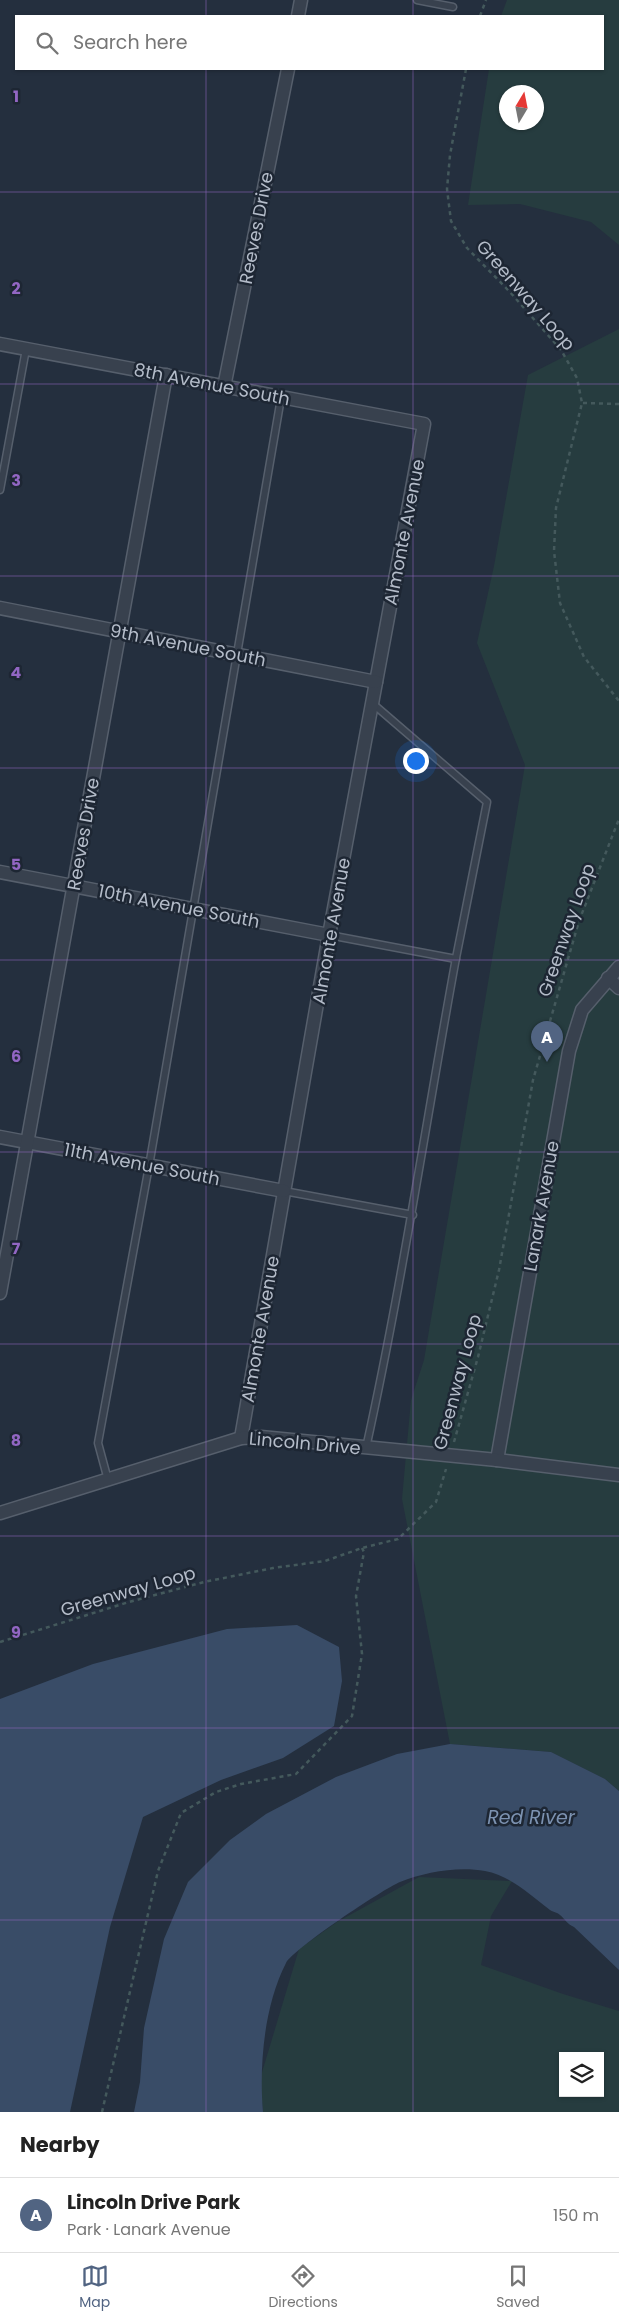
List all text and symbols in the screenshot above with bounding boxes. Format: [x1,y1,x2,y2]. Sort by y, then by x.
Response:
search box [15,15,604,70]
icon: search [33,29,61,57]
text: Search here [73,29,187,56]
text: 1 [13,85,19,108]
north arrow [499,85,544,130]
street label: Reeves Drive [233,170,279,286]
street label: Greenway Loop [471,234,581,356]
text: 2 [11,277,21,300]
street label: 8th Avenue South [132,357,292,411]
street label: Almonte Avenue [378,457,430,607]
text: 3 [11,469,21,492]
street label: 9th Avenue South [108,618,268,672]
text: 4 [11,661,22,684]
your location [403,748,429,774]
street label: Reeves Drive [61,776,105,892]
text: 5 [11,853,21,876]
street label: Almonte Avenue [306,856,356,1006]
street label: Greenway Loop [531,860,601,1000]
street label: 10th Avenue South [96,878,262,934]
pin: A [531,1021,563,1062]
text: 6 [11,1045,21,1068]
street label: 11th Avenue South [62,1137,222,1191]
street label: Lanark Avenue [517,1139,565,1273]
text: 7 [12,1237,21,1260]
street label: Almonte Avenue [235,1254,285,1404]
street label: Greenway Loop [427,1311,487,1453]
street label: Lincoln Drive [248,1426,362,1460]
text: 8 [11,1429,21,1452]
street label: Greenway Loop [58,1560,198,1622]
text: 9 [11,1621,21,1644]
water label: Red River [487,1804,576,1831]
map controls [559,2052,604,2097]
button: layers [559,2052,604,2097]
text: Nearby [20,2130,100,2159]
text: Lincoln Drive Park [67,2189,240,2216]
text: A [30,2204,42,2227]
text: 150 m [553,2204,599,2227]
text: Park · Lanark Avenue [67,2218,231,2241]
tab: Map [79,2262,110,2313]
tab: Directions [268,2262,338,2313]
tab: Saved [496,2262,540,2313]

